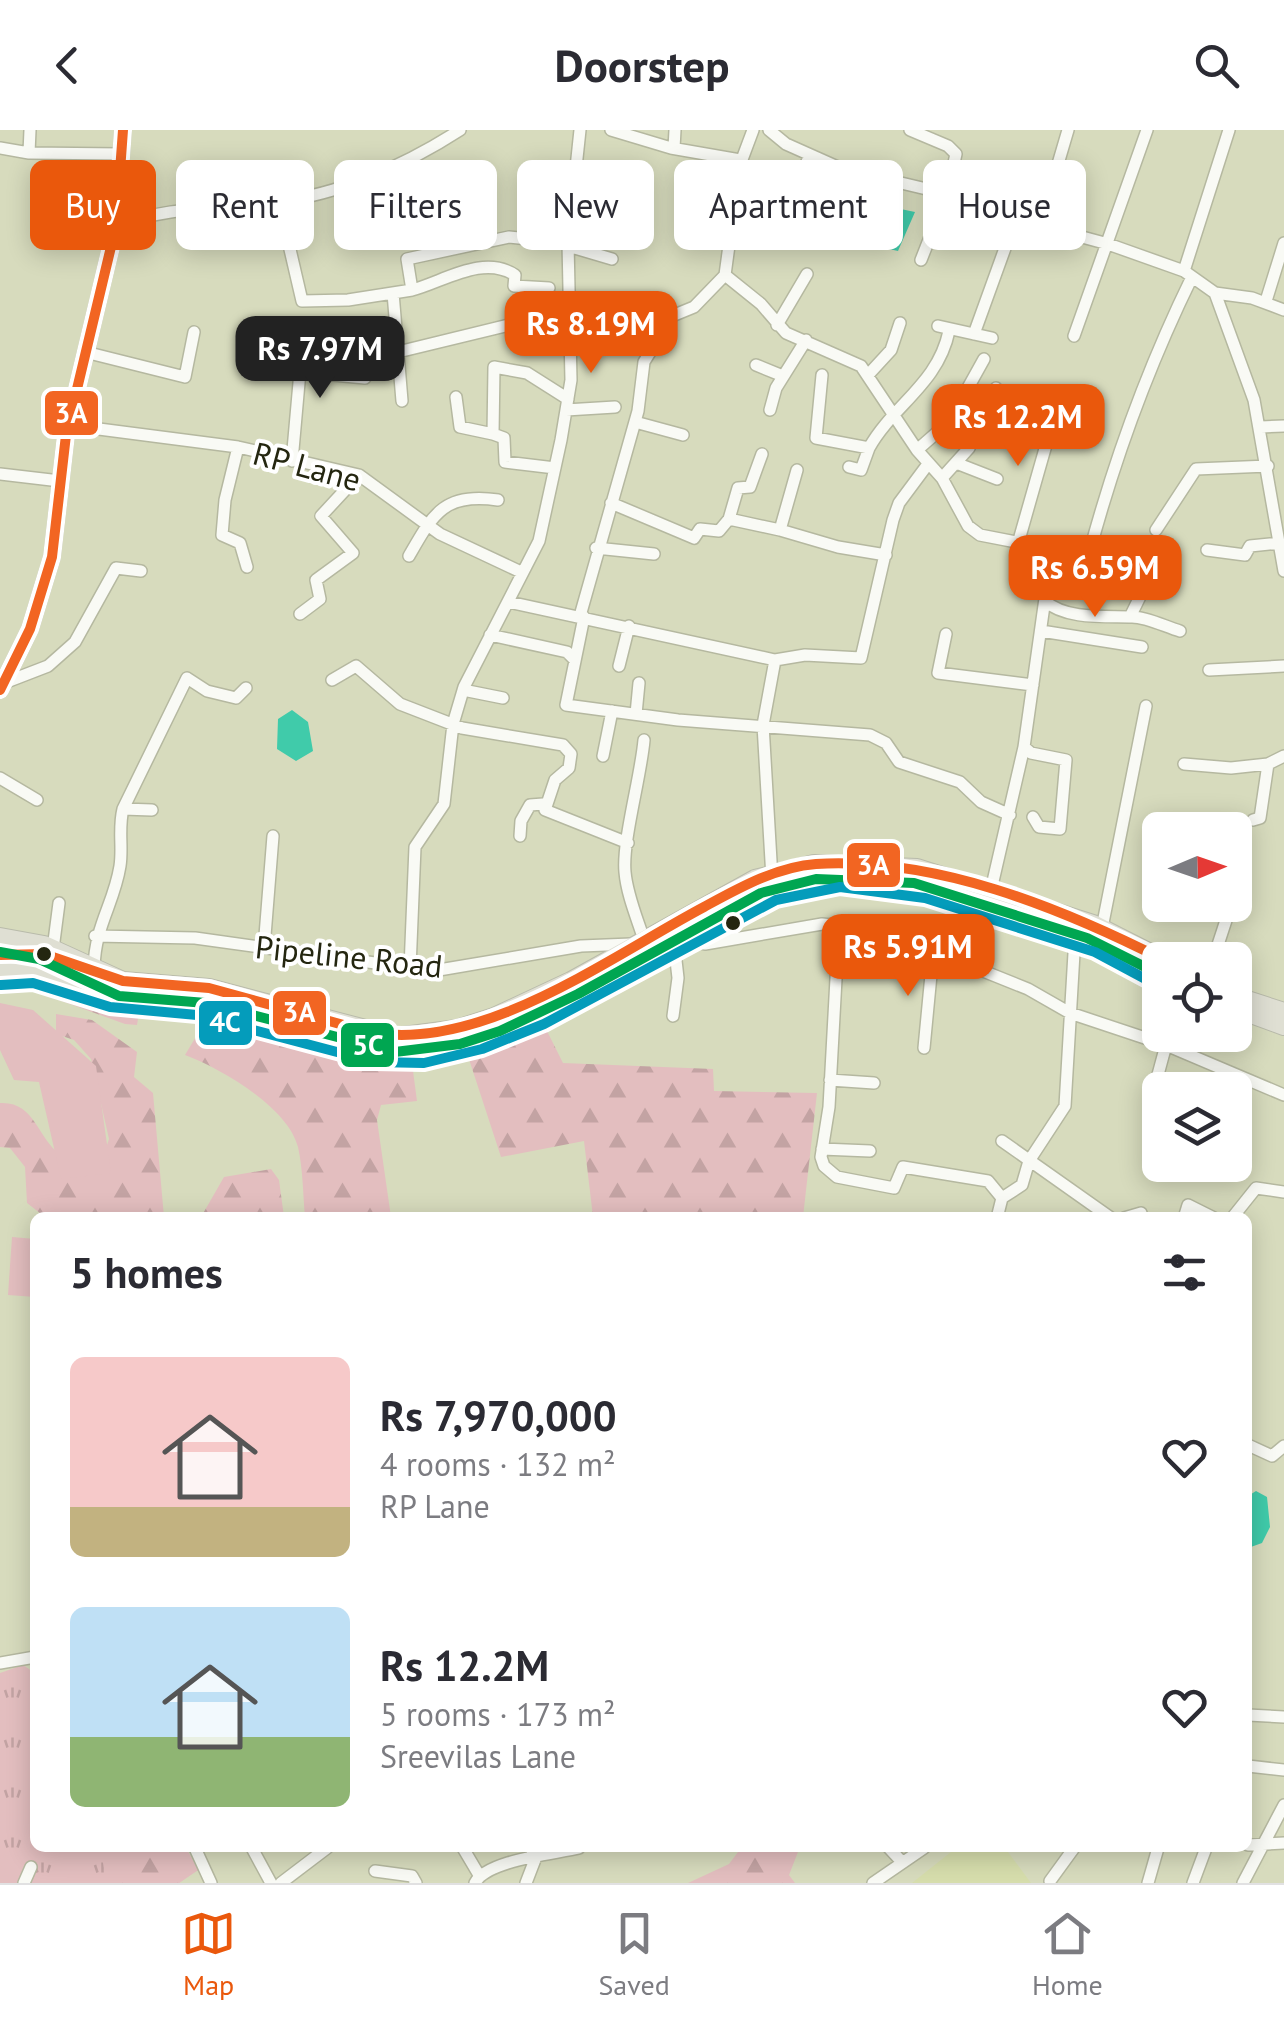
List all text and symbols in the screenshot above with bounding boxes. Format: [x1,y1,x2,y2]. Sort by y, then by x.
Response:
text: Doorstep [555,36,729,94]
icon: back [40,38,95,93]
icon: search [1189,38,1244,93]
chip: Buy [30,160,156,250]
chip: Rent [176,160,314,250]
chip: Filters [334,160,497,250]
chip: New [517,160,654,250]
chip: Apartment [674,160,903,250]
chip: House [923,160,1086,250]
pin: Rs 8.19M [488,291,694,376]
text: Rs 8.19M [527,302,655,344]
pin: Rs 7.97M [217,316,423,401]
text: Rs 7.97M [258,327,382,369]
pin: Rs 12.2M [915,384,1121,469]
line badge: 3A [43,389,100,437]
text: 3A [55,394,87,431]
text: Rs 12.2M [954,395,1082,437]
street label: RP Lane [249,432,365,500]
pin: Rs 6.59M [992,535,1198,620]
text: Rs 6.59M [1031,546,1159,588]
north arrow [1142,812,1252,922]
map controls [1142,812,1252,1182]
line badge: 3A [845,841,902,889]
text: 3A [857,846,889,883]
unlabelled marker [723,913,743,933]
pin: Rs 5.91M [805,914,1011,999]
street label: Pipeline Road [253,925,445,987]
text: Rs 5.91M [844,925,972,967]
button: locate [1142,942,1252,1052]
unlabelled marker [34,944,54,964]
line badge: 3A [271,989,328,1037]
text: 3A [283,993,315,1030]
line badge: 4C [197,999,254,1047]
text: 4C [209,1003,241,1040]
line badge: 5C [339,1021,396,1069]
text: 5C [352,1026,384,1063]
button: layers [1142,1072,1252,1182]
text: 5 homes [70,1245,223,1300]
icon: filters [1157,1245,1212,1300]
text: Rs 7,970,000 [380,1388,617,1443]
icon: home [150,1397,270,1517]
icon: heart [1157,1430,1212,1485]
text: 4 rooms · 132 m² [380,1443,616,1485]
text: RP Lane [380,1485,490,1527]
text: Rs 12.2M [380,1638,549,1693]
icon: home [150,1647,270,1767]
icon: heart [1157,1680,1212,1735]
text: 5 rooms · 173 m² [380,1693,616,1735]
text: Sreevilas Lane [380,1735,576,1777]
tab: Map [181,1906,236,2003]
tab: Saved [598,1906,670,2003]
tab: Home [1032,1906,1103,2003]

